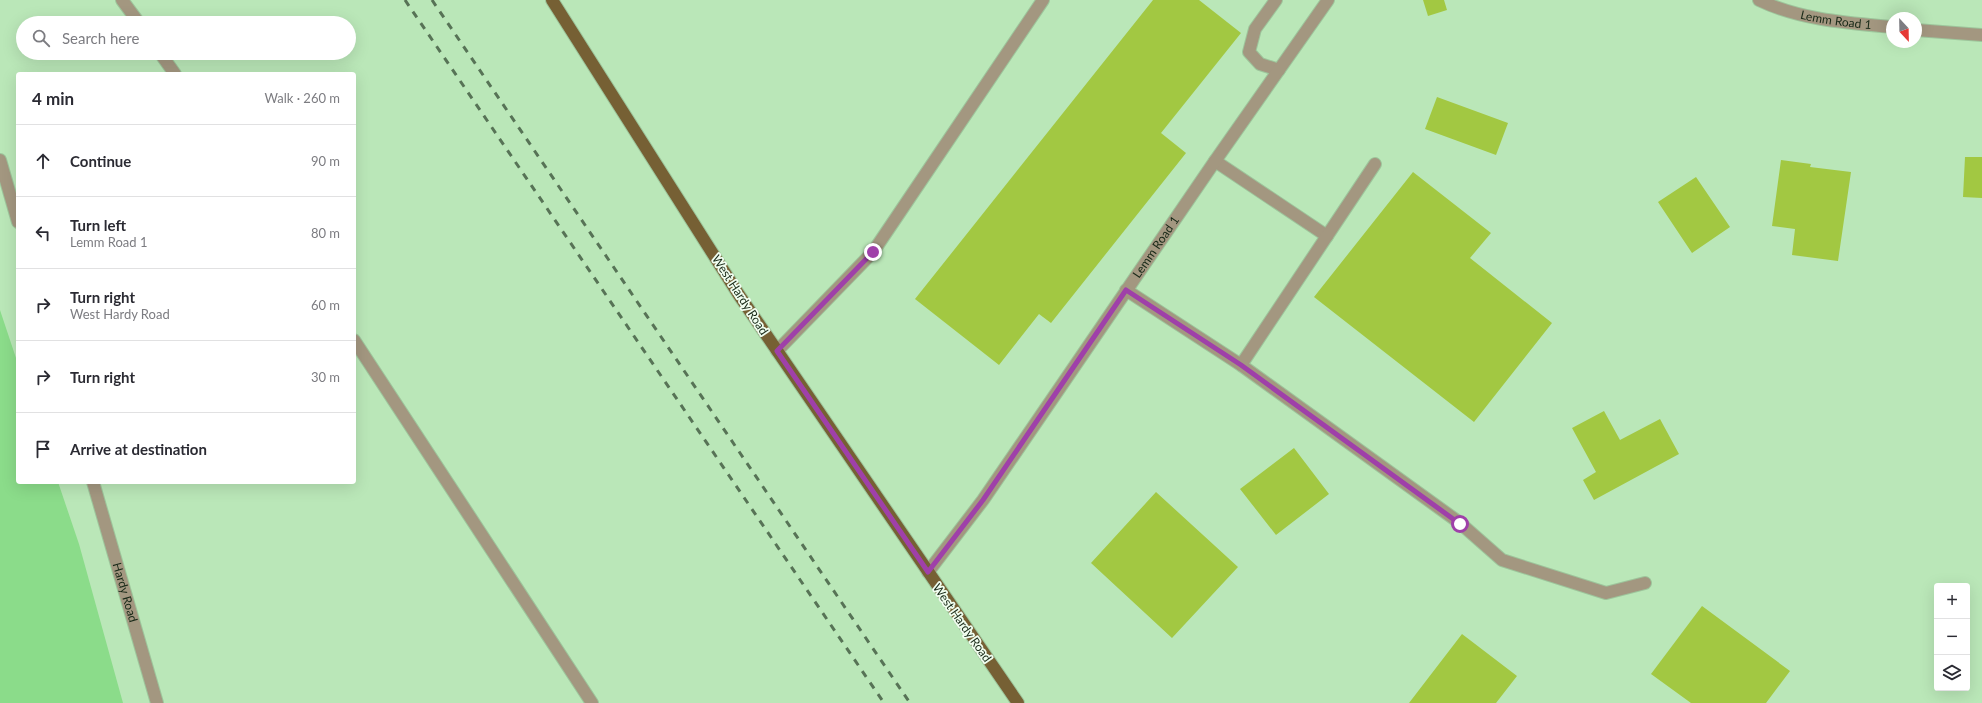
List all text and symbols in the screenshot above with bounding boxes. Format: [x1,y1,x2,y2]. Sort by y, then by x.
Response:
street label: Lemm Road 1 [1799,7,1872,32]
north arrow [1886,12,1922,48]
search box [16,16,356,60]
icon: search [30,27,52,49]
text: Search here [62,29,139,47]
text: 4 min [32,88,74,109]
text: Walk · 260 m [264,90,340,106]
icon: ahead [32,150,54,172]
text: Continue [70,152,131,170]
text: 90 m [311,153,340,169]
street label: Lemm Road 1 [1129,213,1182,281]
text: Turn left [70,216,126,234]
icon: left [32,222,54,244]
text: 80 m [311,225,340,241]
text: Lemm Road 1 [70,234,147,250]
route end [864,243,882,261]
street label: West Hardy Road [709,252,772,337]
text: Turn right [70,288,135,306]
icon: right [32,294,54,316]
text: 60 m [311,297,340,313]
text: West Hardy Road [70,306,170,322]
icon: right [32,366,54,388]
text: Turn right [70,368,135,386]
text: 30 m [311,369,340,385]
icon: arrive [32,438,54,460]
text: Arrive at destination [70,440,207,458]
route start [1451,515,1469,533]
street label: Hardy Road [110,561,141,624]
street label: West Hardy Road [930,581,995,665]
map controls [1934,583,1970,691]
button: + [1934,583,1970,619]
button: − [1934,619,1970,655]
button: layers [1934,655,1970,691]

